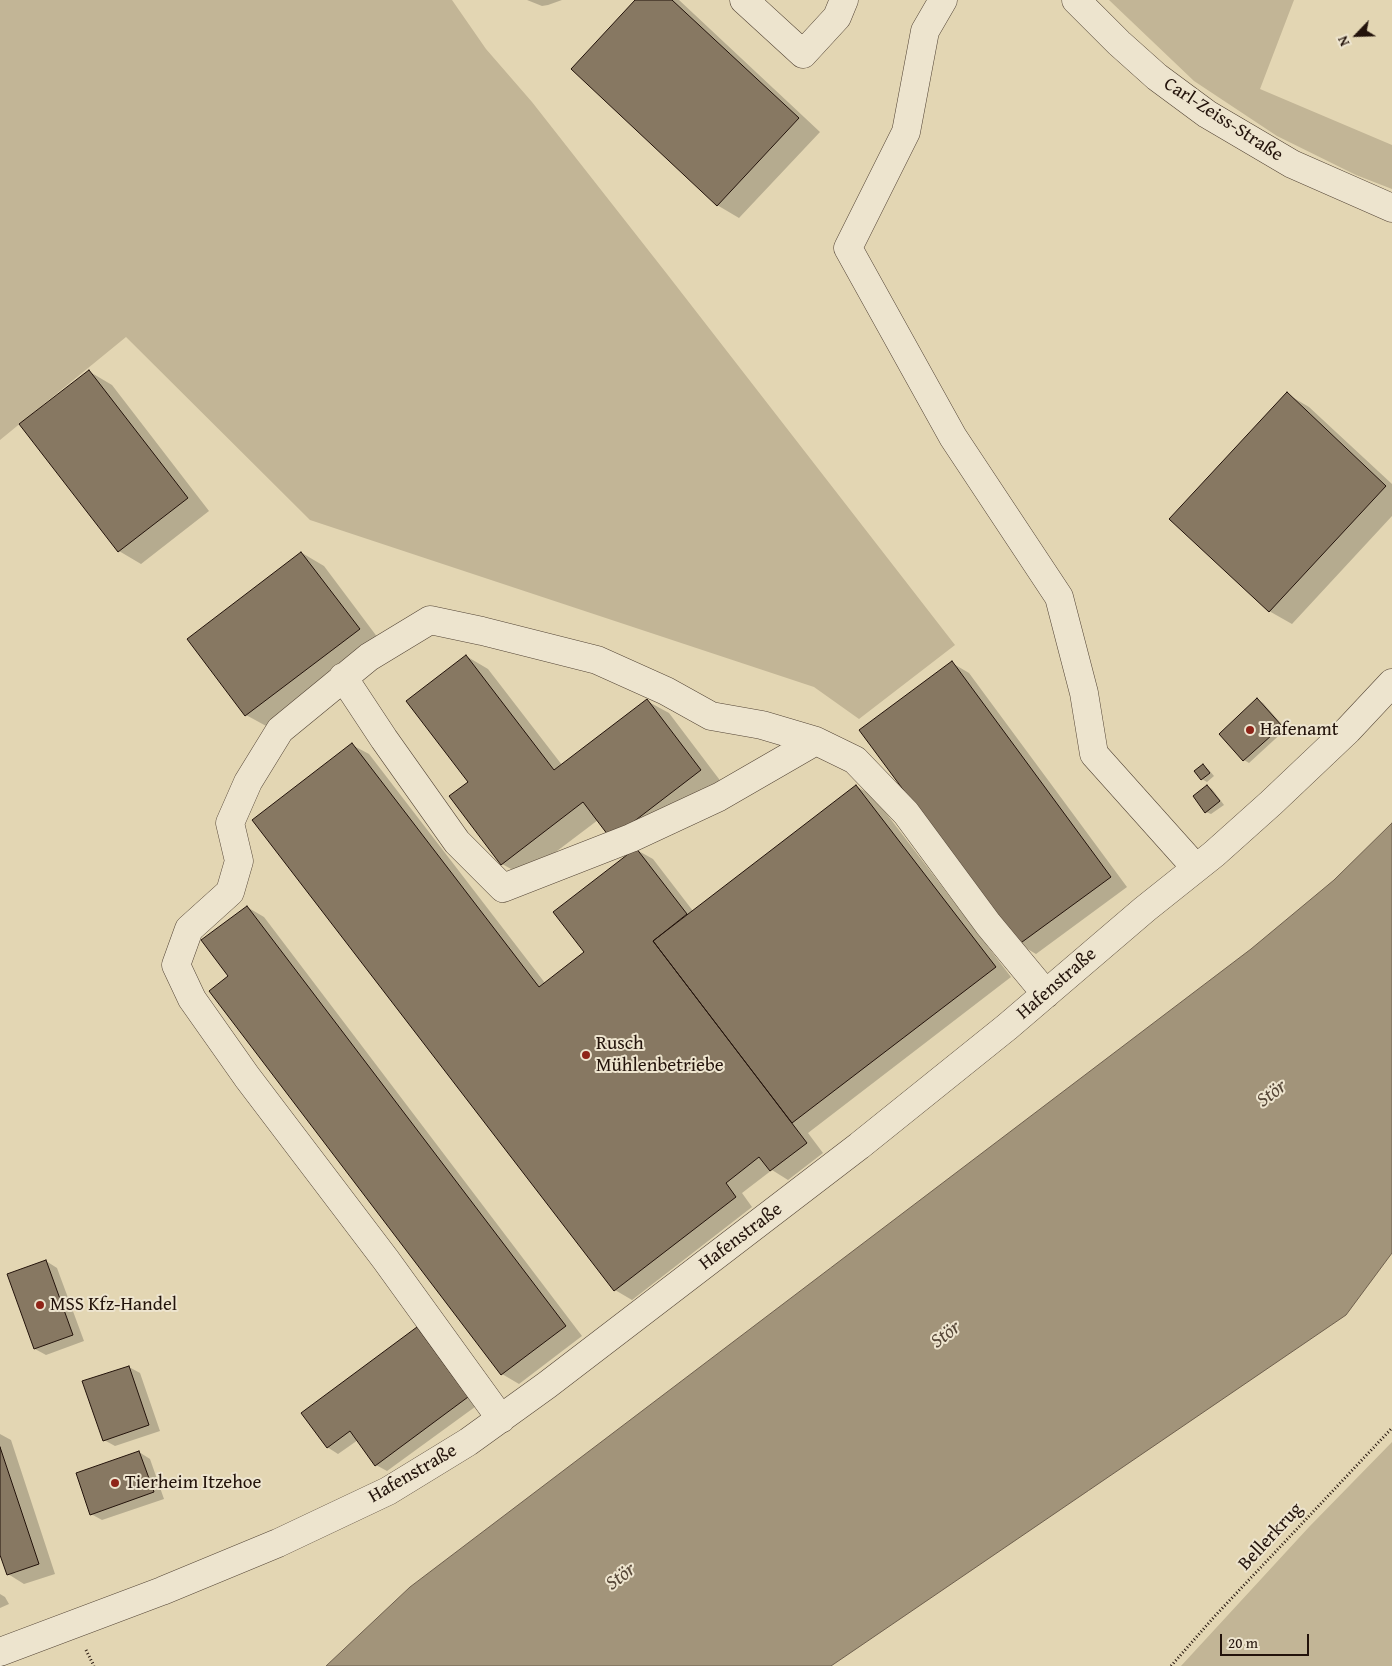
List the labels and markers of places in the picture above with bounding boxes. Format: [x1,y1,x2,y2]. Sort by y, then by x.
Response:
place label: Hafenamt [1260,719,1338,741]
marker: Hafenamt [1244,724,1256,736]
place label: Rusch Mühlenbetriebe [596,1033,724,1077]
marker: Rusch Mühlenbetriebe [580,1049,592,1061]
place label: MSS Kfz-Handel [50,1294,177,1316]
marker: MSS Kfz-Handel [34,1299,46,1311]
place label: Tierheim Itzehoe [125,1472,261,1494]
marker: Tierheim Itzehoe [109,1477,121,1489]

